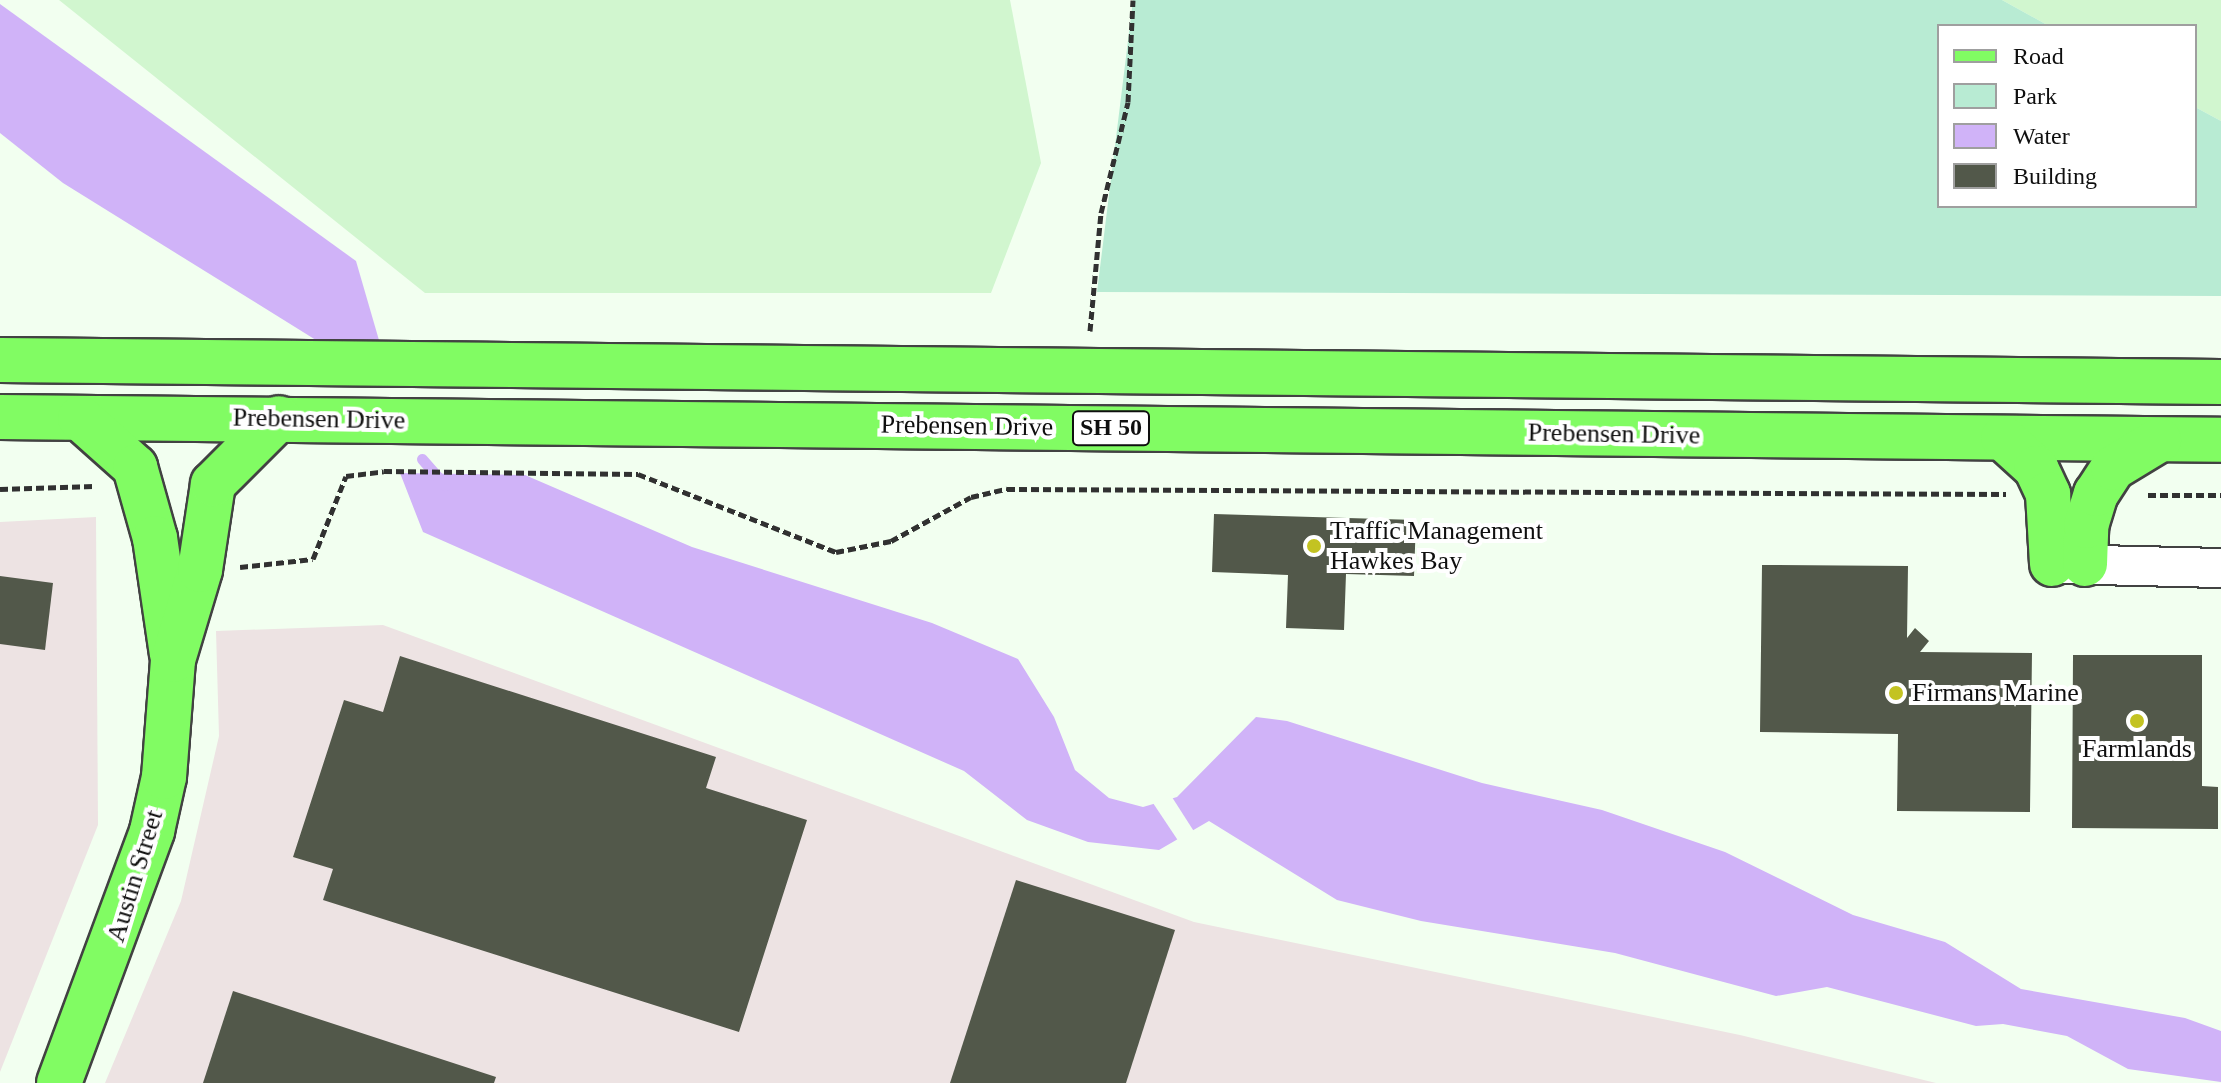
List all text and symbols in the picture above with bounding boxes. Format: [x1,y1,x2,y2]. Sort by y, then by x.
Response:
legend [1937,24,2197,208]
text: Road [2013,43,2064,69]
text: Park [2013,83,2057,109]
text: Water [2013,123,2070,149]
text: Building [2013,163,2097,189]
street label: Prebensen Drive [232,402,406,436]
road number: SH 50 [1071,408,1151,448]
street label: Prebensen Drive [880,409,1054,443]
street label: Prebensen Drive [1527,417,1701,451]
place label: Traffic Management Hawkes Bay [1330,515,1543,576]
marker: Traffic Management Hawkes Bay [1305,537,1323,555]
place label: Firmans Marine [1912,677,2079,709]
marker: Firmans Marine [1887,684,1905,702]
marker: Farmlands [2128,712,2146,730]
place label: Farmlands [2082,733,2192,765]
street label: Austin Street [100,806,170,946]

